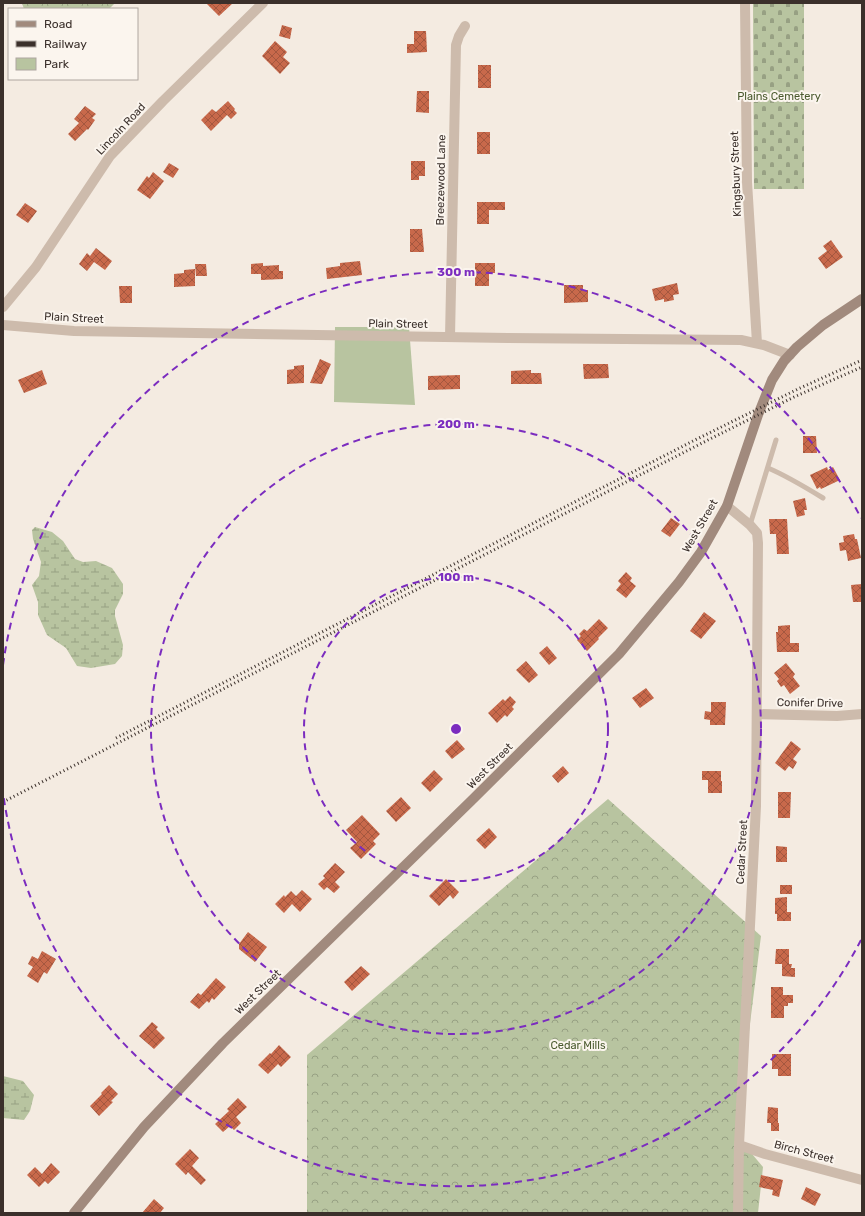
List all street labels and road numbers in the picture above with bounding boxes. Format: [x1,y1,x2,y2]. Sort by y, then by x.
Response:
street label: Lincoln Road [94,100,148,158]
street label: Kingsbury Street [728,130,744,217]
street label: Breezewood Lane [434,134,448,226]
street label: Plain Street [44,310,105,326]
street label: Plain Street [368,317,429,331]
street label: West Street [680,497,721,555]
street label: Conifer Drive [777,696,843,710]
street label: West Street [464,740,516,792]
street label: Cedar Street [734,819,750,885]
street label: West Street [232,966,284,1017]
street label: Birch Street [773,1138,836,1166]

